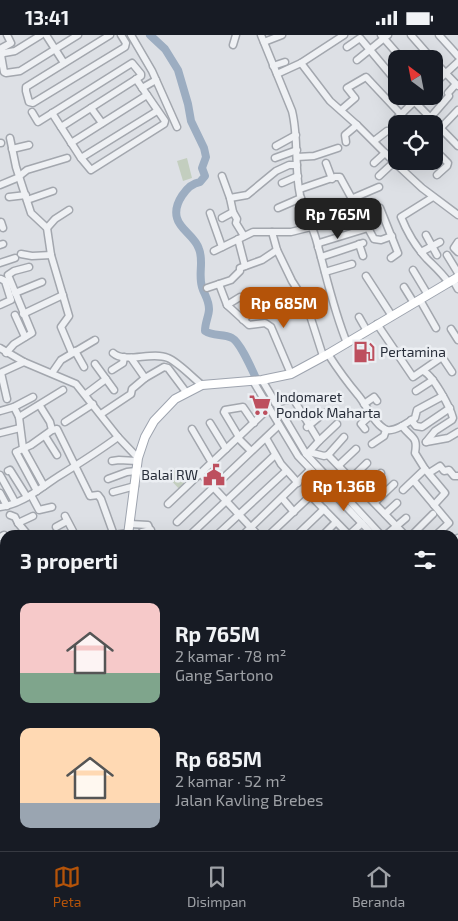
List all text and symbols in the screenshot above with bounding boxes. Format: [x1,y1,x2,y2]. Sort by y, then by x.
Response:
text: 13:41 [25,6,69,29]
north arrow [388,50,442,105]
map controls [388,50,443,170]
button: locate [388,115,443,170]
pin: Rp 765M [292,197,384,240]
text: Rp 765M [306,204,370,223]
pin: Rp 685M [238,287,330,329]
text: Rp 685M [251,293,317,312]
fuel station icon: Pertamina [351,339,377,365]
place label: Pertamina [380,343,446,360]
place label: Indomaret Pondok Maharta [276,388,381,421]
supermarket icon: Indomaret Pondok Maharta [247,392,273,418]
public building icon: Balai RW [201,462,227,488]
place label: Balai RW [141,466,198,483]
pin: Rp 1.36B [292,469,396,512]
text: Rp 1.36B [313,476,375,495]
icon: filters [411,546,439,574]
text: 3 properti [20,548,118,573]
text: Rp 765M [175,621,260,646]
icon: home [60,623,120,683]
text: 2 kamar · 78 m² [175,646,286,665]
text: Gang Sartono [175,665,273,684]
text: Rp 685M [175,746,262,771]
icon: home [60,748,120,808]
text: 2 kamar · 52 m² [175,771,286,790]
text: Jalan Kavling Brebes [175,790,323,809]
tab: Peta [53,863,81,910]
tab: Disimpan [187,863,246,910]
tab: Beranda [352,863,405,910]

